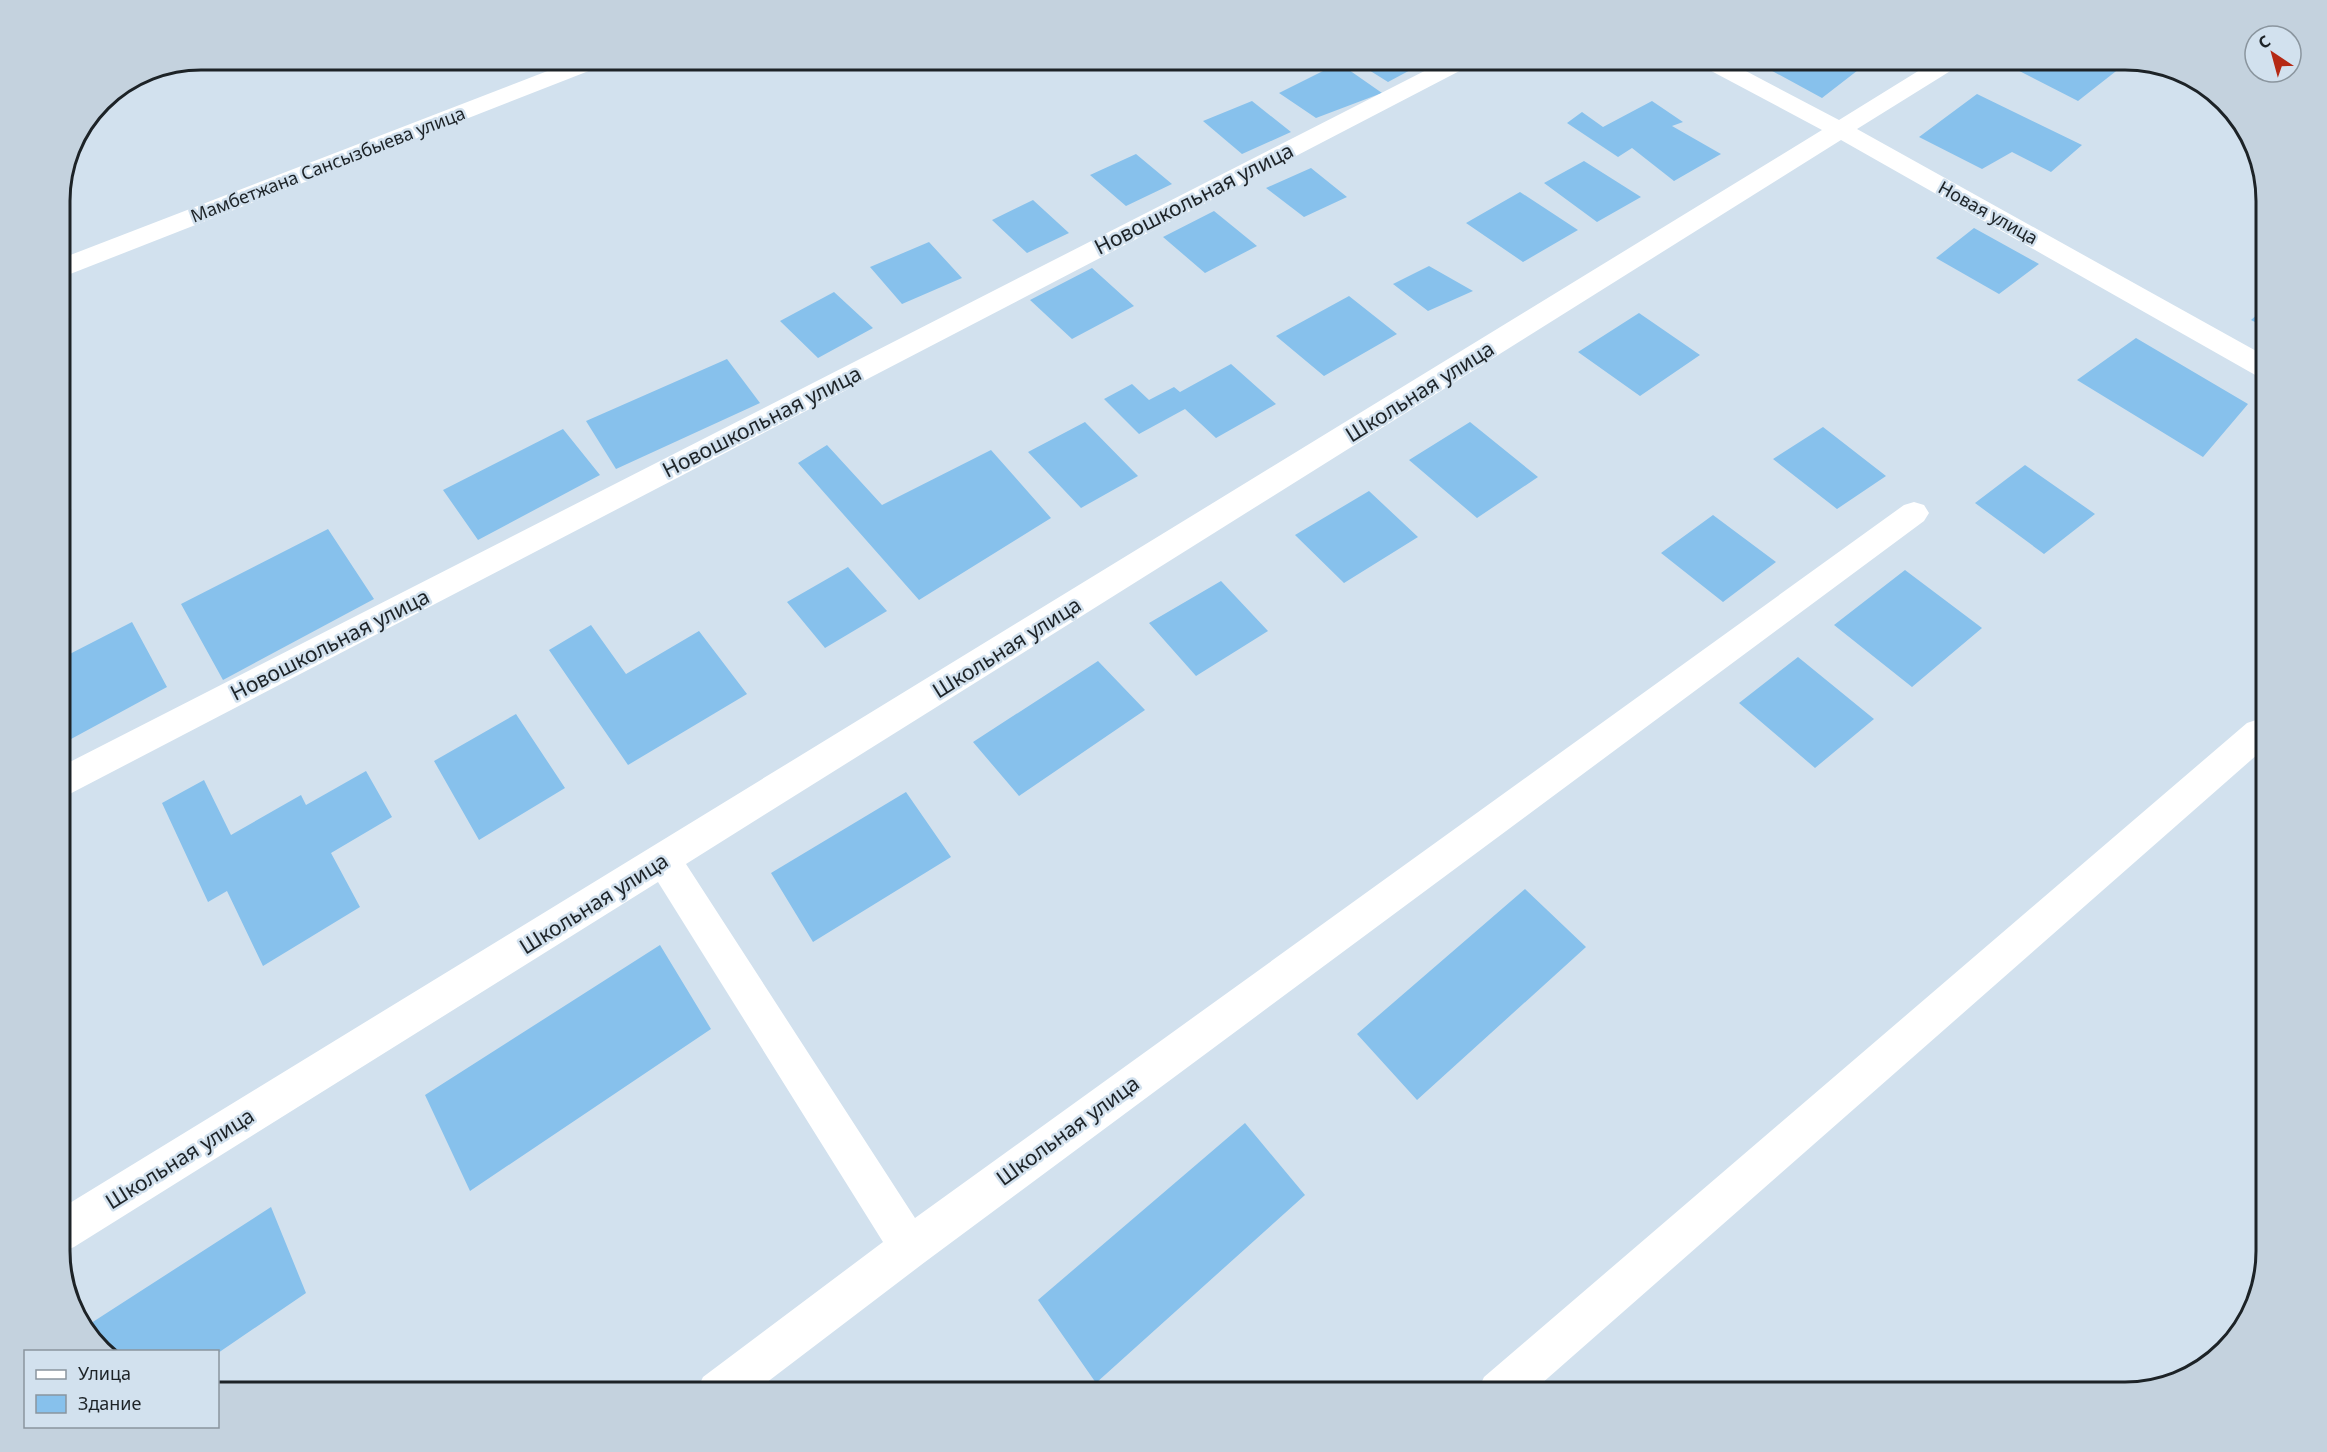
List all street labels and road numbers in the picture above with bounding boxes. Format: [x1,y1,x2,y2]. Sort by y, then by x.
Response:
street label: Мамбетжана Сансызбыева улица [187,101,468,228]
street label: Новошкольная улица [1089,136,1298,260]
street label: Новая улица [1934,175,2043,249]
street label: Школьная улица [1340,334,1499,448]
street label: Новошкольная улица [657,359,866,483]
street label: Новошкольная улица [225,582,434,706]
street label: Школьная улица [927,590,1086,704]
street label: Школьная улица [514,846,673,960]
street label: Школьная улица [990,1069,1145,1192]
street label: Школьная улица [100,1101,259,1215]

